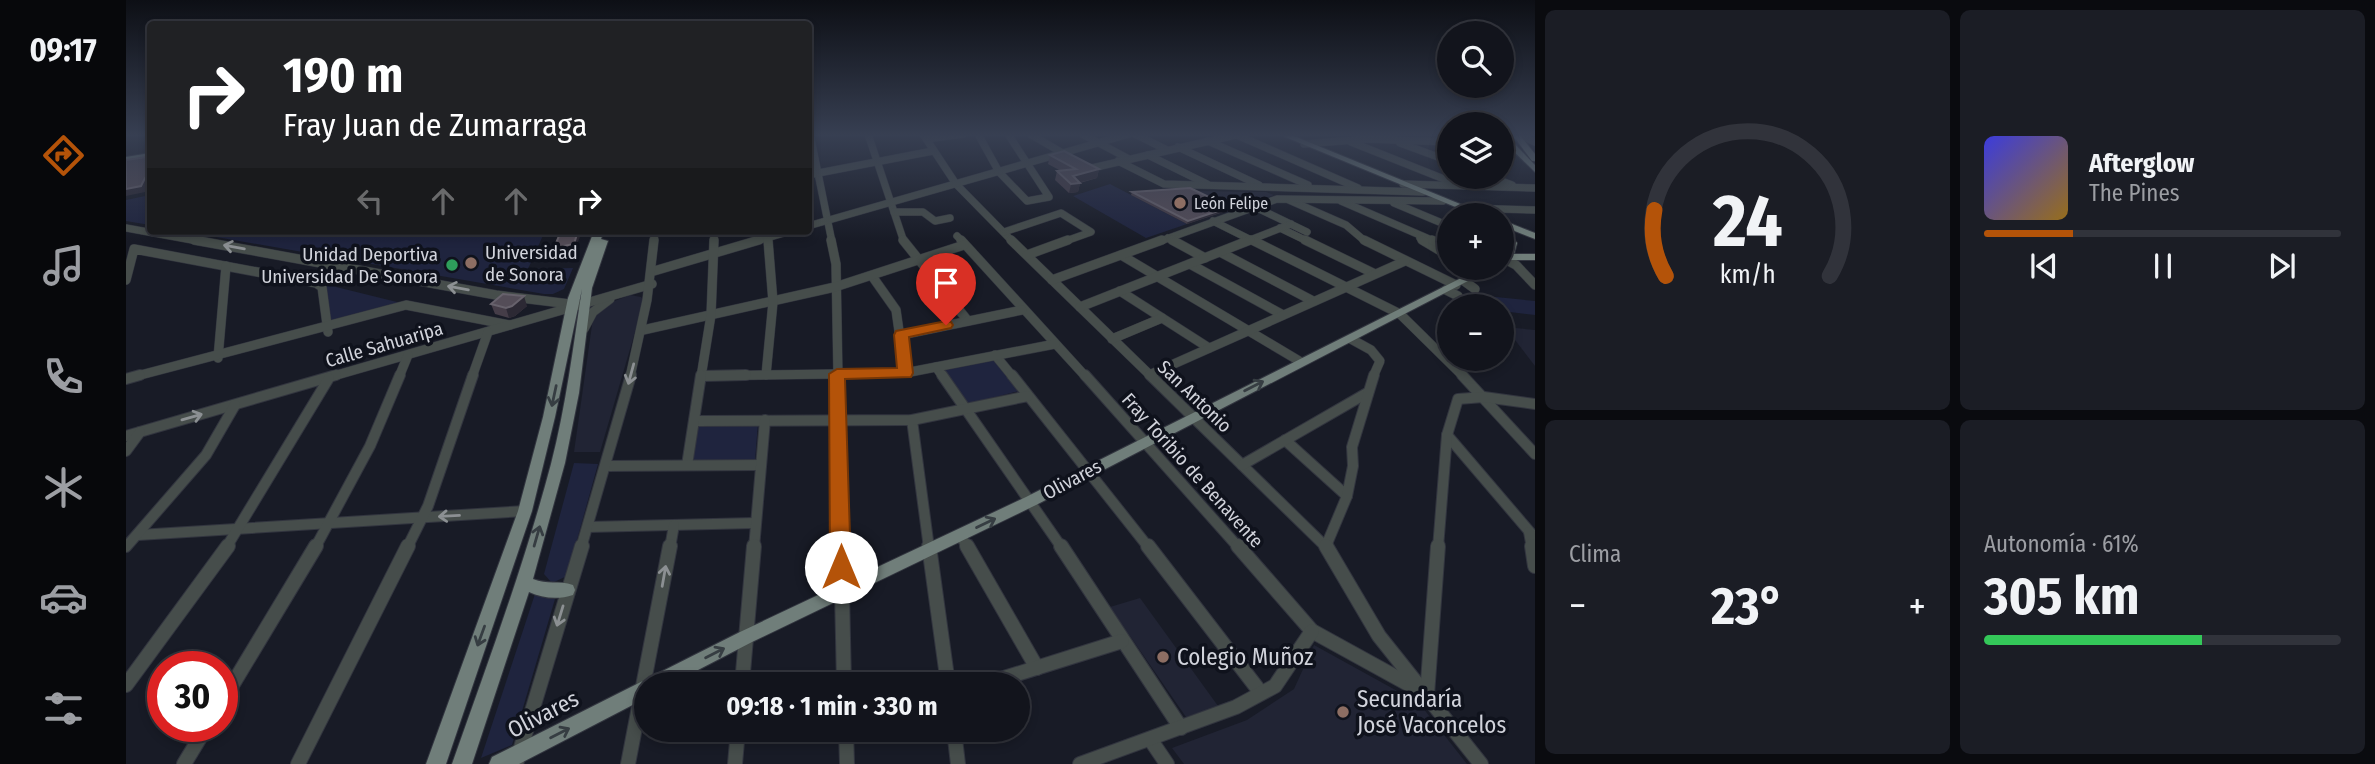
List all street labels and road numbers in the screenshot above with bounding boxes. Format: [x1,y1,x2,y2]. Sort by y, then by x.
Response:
street label: Calle Sahuaripa [323,317,445,372]
street label: San Antonio [1153,355,1236,437]
street label: Fray Toribio de Benavente [1117,388,1268,552]
street label: Olivares [1039,455,1105,504]
street label: Olivares [503,684,583,744]

